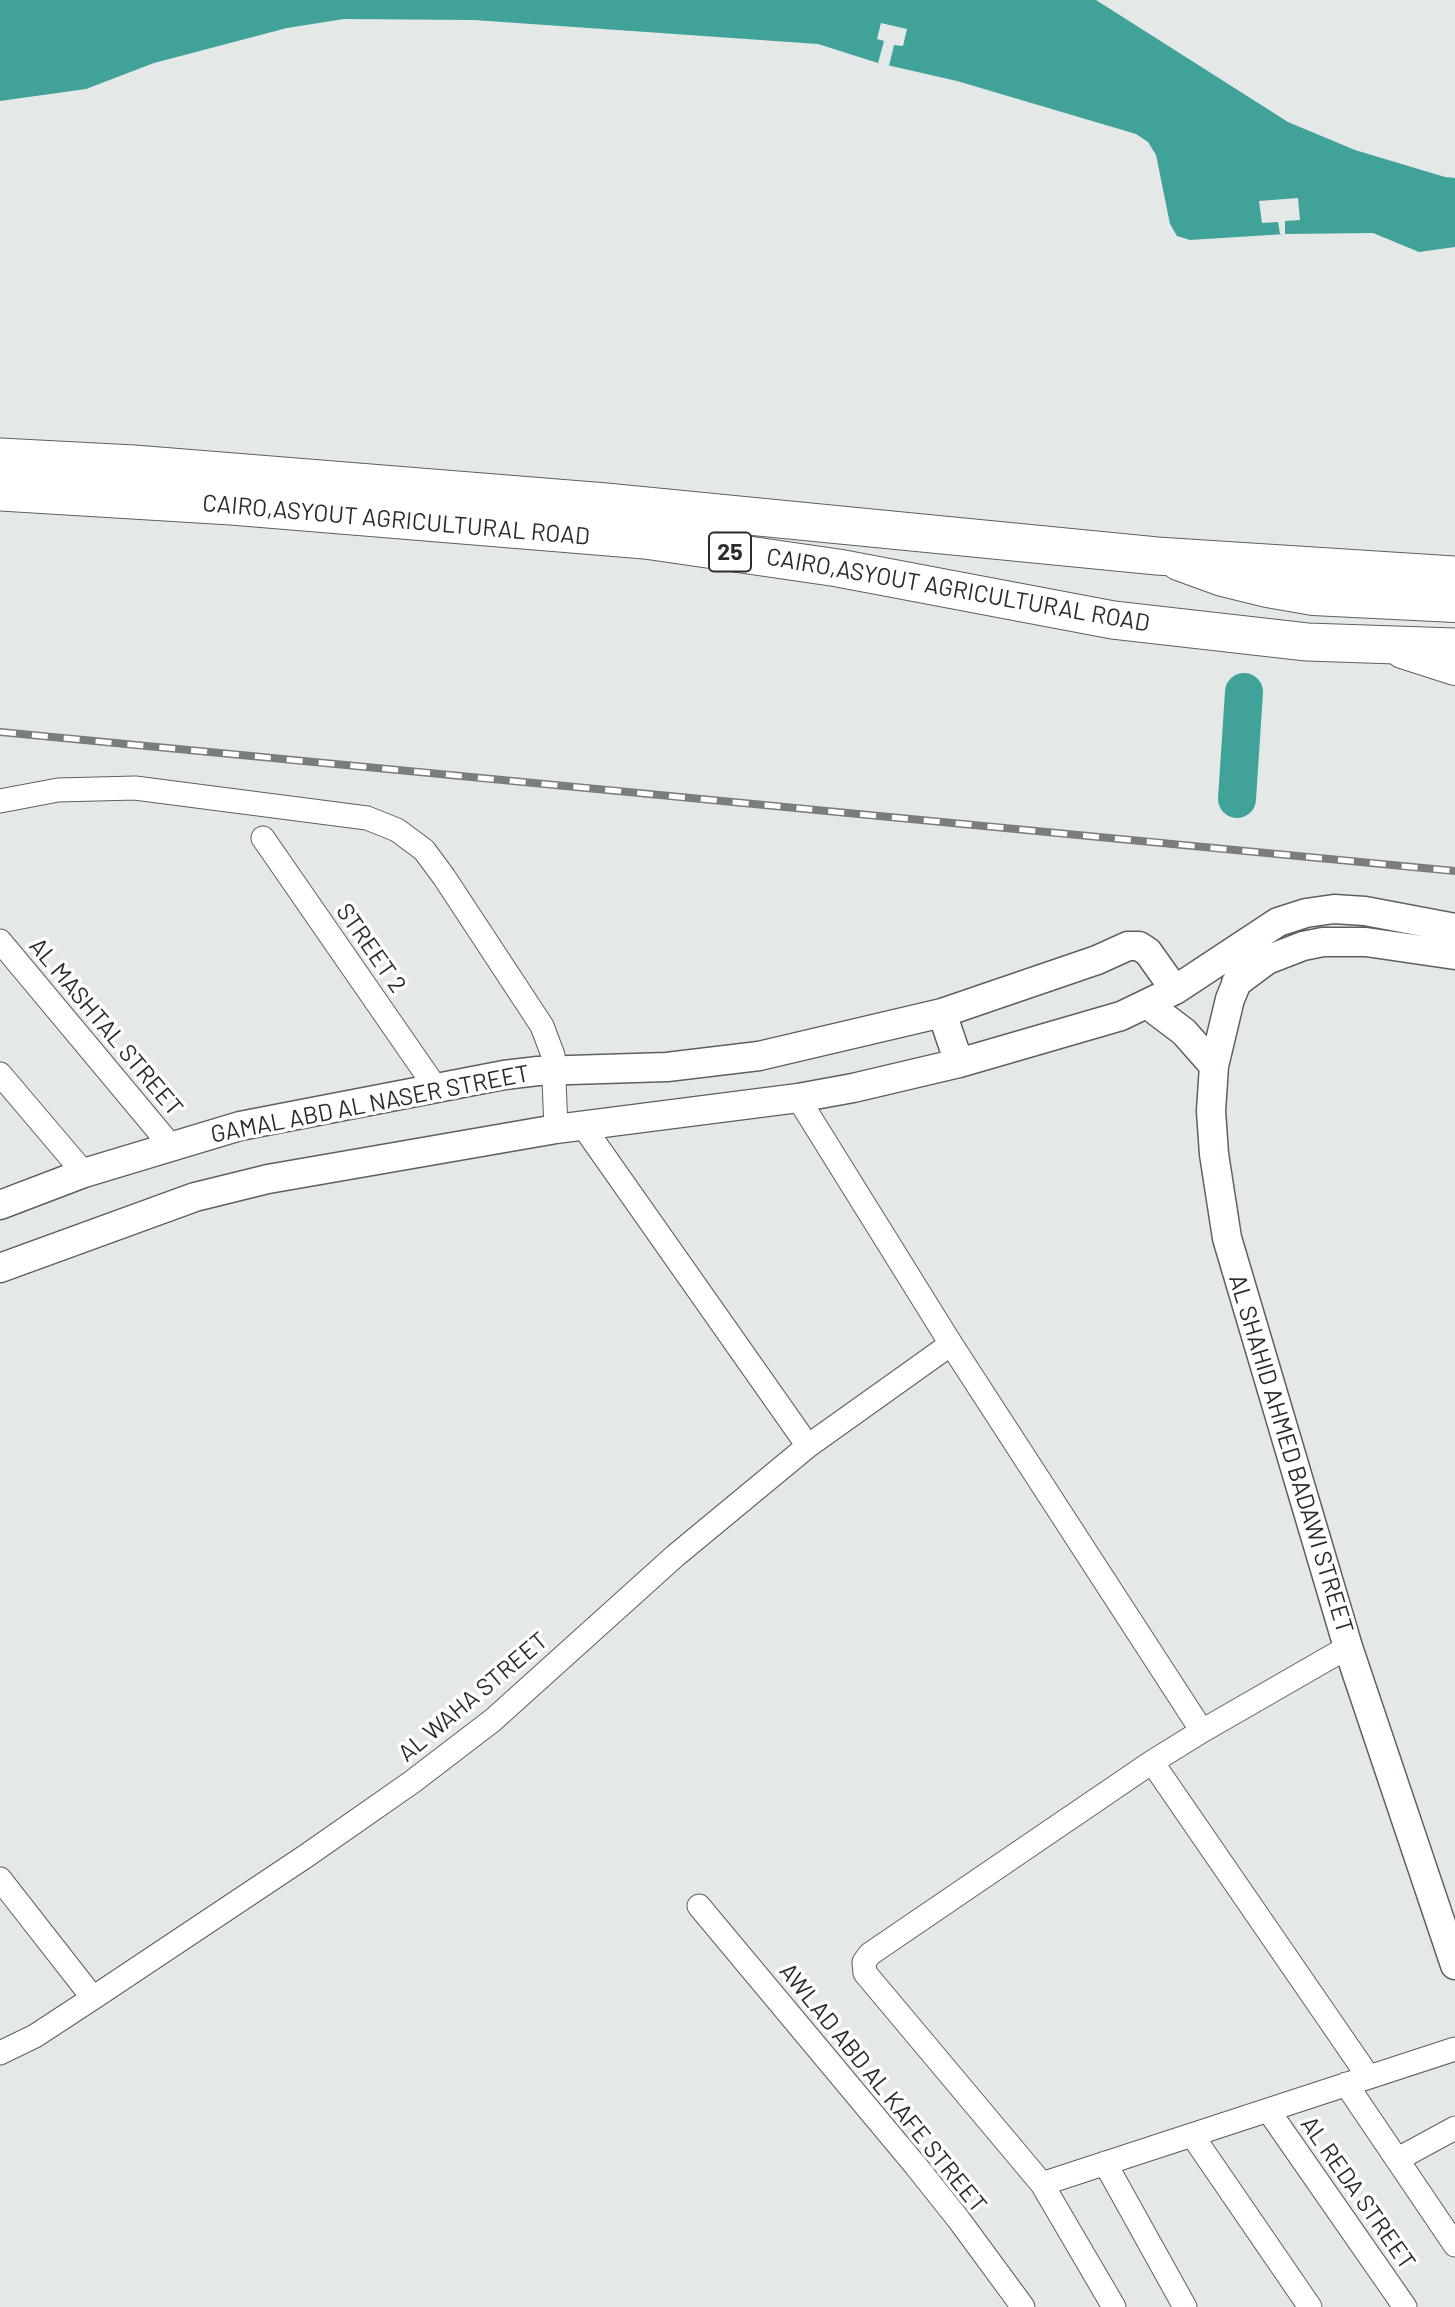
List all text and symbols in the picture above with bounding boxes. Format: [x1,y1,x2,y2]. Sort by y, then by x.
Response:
street label: CAIRO,ASYOUT AGRICULTURAL ROAD [201,489,591,551]
road number: 25 [709,532,751,572]
street label: CAIRO,ASYOUT AGRICULTURAL ROAD [764,542,1152,638]
street label: STREET 2 [330,898,412,998]
street label: AL MASHTAL STREET [23,932,189,1122]
street label: GAMAL ABD AL NASER STREET [208,1059,532,1149]
street label: AL SHAHID AHMED BADAWI STREET [1223,1271,1359,1637]
street label: AL WAHA STREET [392,1626,554,1768]
street label: AWLAD ABD AL KAFE STREET [773,1957,993,2219]
street label: AL REDA STREET [1294,2111,1422,2275]

